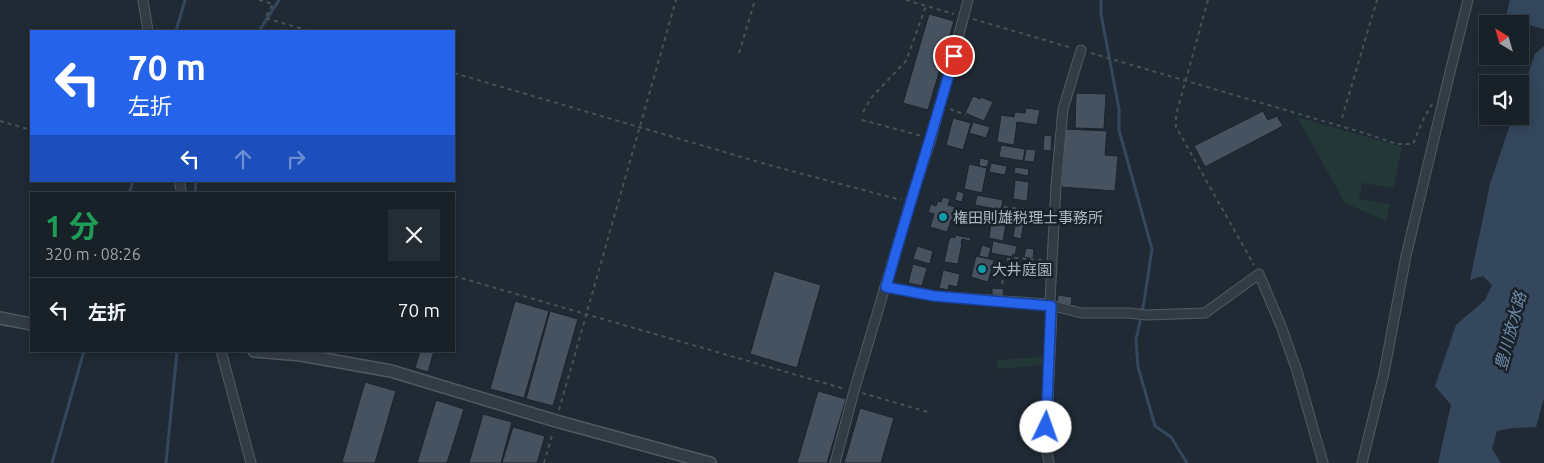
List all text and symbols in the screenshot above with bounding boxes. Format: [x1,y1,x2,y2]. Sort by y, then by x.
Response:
north arrow [1479,15,1529,65]
map controls [1479,15,1529,125]
pin [933,35,975,77]
icon: arrive [940,42,968,70]
text: 70 m [128,47,206,87]
icon: left [45,50,110,115]
button: sound [1479,75,1529,125]
text: 左折 [128,93,172,118]
icon: left [176,145,204,173]
icon: ahead [229,145,257,173]
icon: right [282,145,310,173]
text: 1 分 [45,209,99,243]
button: close [388,209,440,261]
place label: 権田則雄税理士事務所 [953,209,1103,226]
marker: 権田則雄税理士事務所 [937,211,949,223]
text: 320 m · 08:26 [45,245,141,263]
place label: 大井庭園 [992,261,1052,278]
marker: 大井庭園 [976,263,988,275]
water label: 豊川放水路 [1491,288,1530,372]
icon: left [45,296,73,324]
text: 70 m [398,299,440,321]
text: 左折 [88,301,126,323]
position arrow [1019,400,1071,452]

